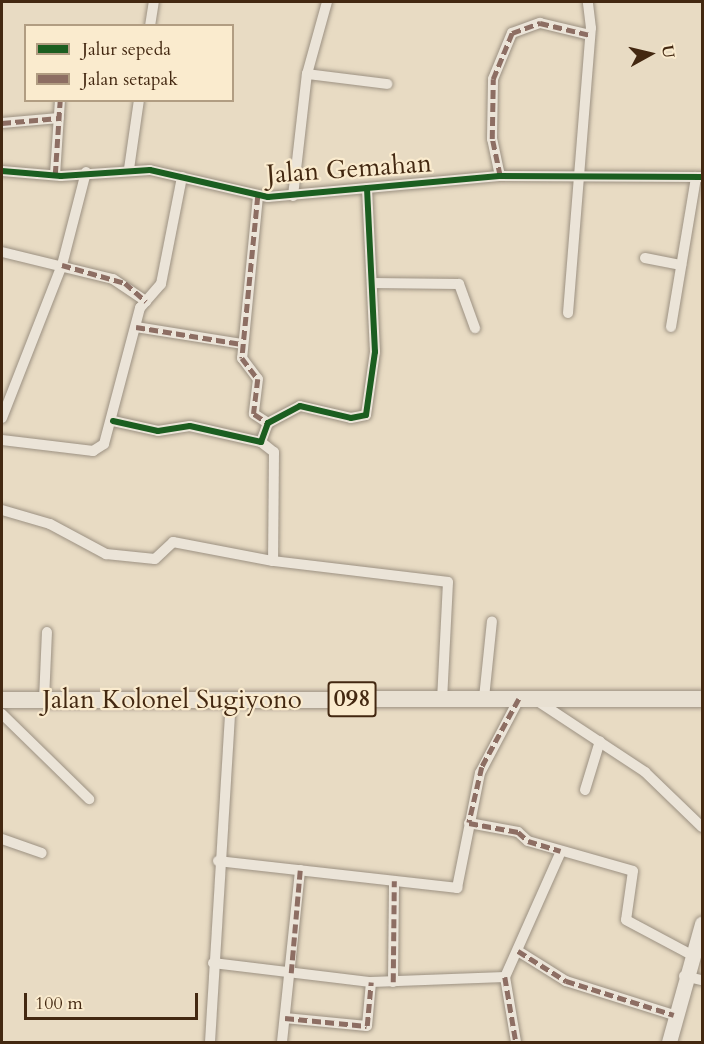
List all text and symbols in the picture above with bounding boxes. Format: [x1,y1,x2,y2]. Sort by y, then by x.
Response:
legend [24,24,234,102]
north arrow [620,24,680,84]
text: Jalur sepeda [82,37,171,62]
text: U [656,43,680,59]
text: Jalan setapak [82,67,178,92]
street label: Jalan Gemahan [265,148,433,190]
road number: 098 [326,678,378,720]
street label: Jalan Kolonel Sugiyono [42,684,302,716]
scale bar [27,981,201,1019]
text: 100 m [35,991,83,1016]

